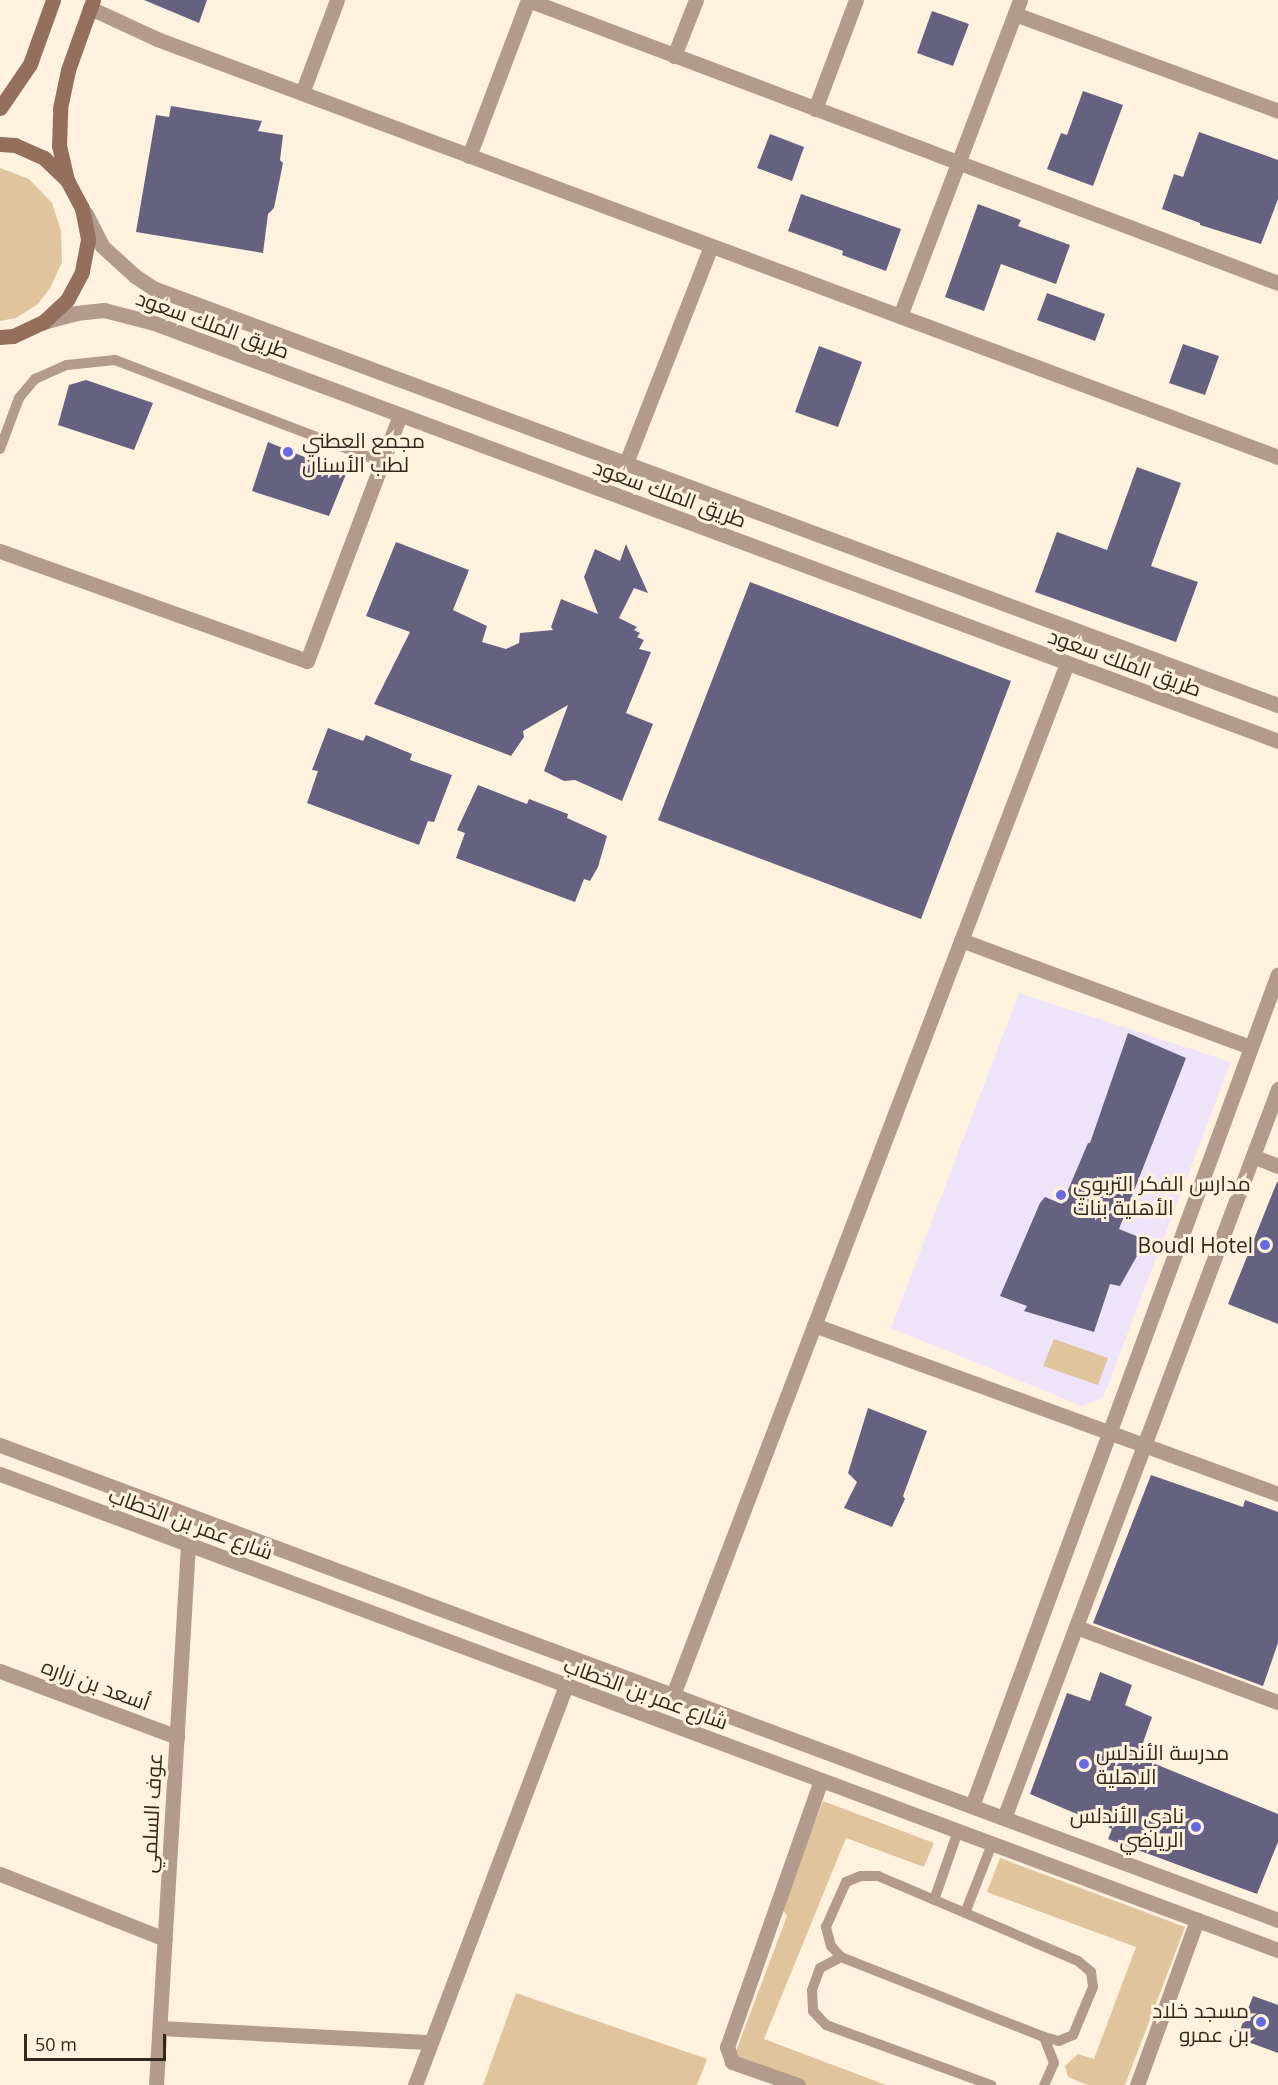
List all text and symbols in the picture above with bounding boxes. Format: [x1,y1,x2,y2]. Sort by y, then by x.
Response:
street label: طريق الملك سعود [133,285,293,363]
place label: مجمع العطني لطب الأسنان [302,427,425,477]
marker: مجمع العطني لطب الأسنان [279,443,297,461]
street label: طريق الملك سعود [590,454,750,532]
street label: طريق الملك سعود [1045,623,1205,701]
place label: مدارس الفكر التربوي الأهلية بنات [1073,1170,1251,1220]
marker: مدارس الفكر التربوي الأهلية بنات [1054,1188,1068,1202]
place label: Boudl Hotel [1138,1232,1253,1258]
marker: Boudl Hotel [1258,1238,1272,1252]
street label: شارع عمر بن الخطاب [105,1482,277,1564]
street label: شارع عمر بن الخطاب [560,1652,732,1734]
street label: أسعد بن زراره [38,1653,154,1715]
place label: مدرسة الأندلس الاهلية [1096,1739,1229,1789]
street label: عوف السلمي [135,1752,167,1874]
marker: مدرسة الأندلس الاهلية [1077,1757,1091,1771]
place label: نادي الأندلس الرياضي [1070,1802,1184,1852]
marker: نادي الأندلس الرياضي [1189,1820,1203,1834]
place label: مسجد خلاد بن عمرو [1152,1997,1249,2047]
marker: مسجد خلاد بن عمرو [1254,2015,1268,2029]
scale bar [27,2022,170,2060]
text: 50 m [35,2032,77,2056]

